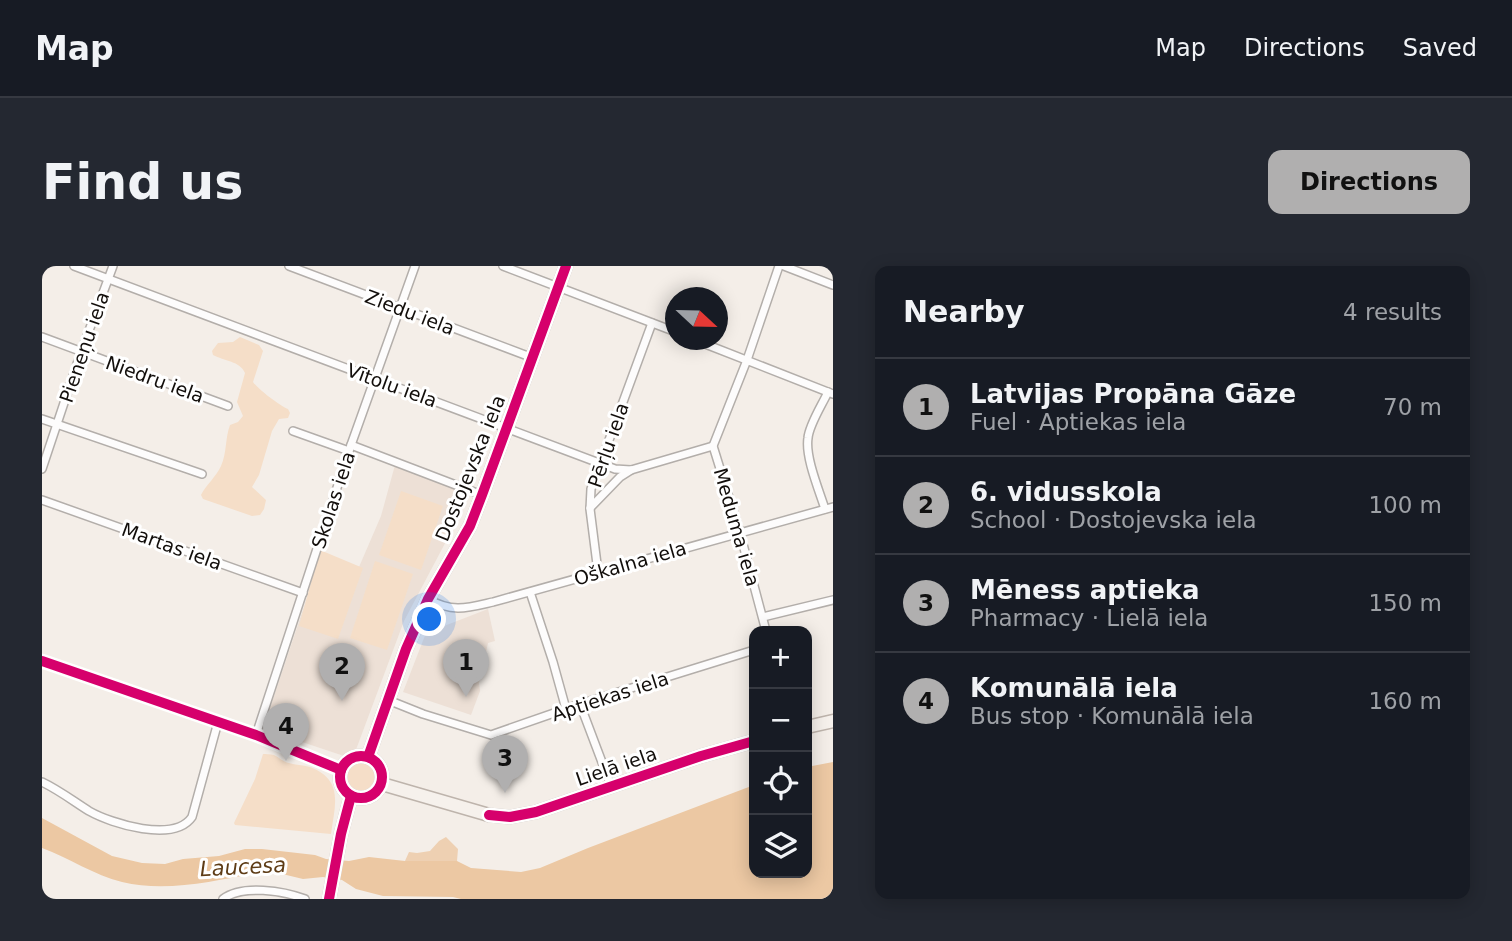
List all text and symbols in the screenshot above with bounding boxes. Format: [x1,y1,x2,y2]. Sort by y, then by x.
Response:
text: Map [35,29,114,68]
text: Map [1155,34,1206,62]
text: Directions [1244,34,1365,62]
text: Saved [1403,34,1477,62]
button: Directions [1268,150,1470,214]
text: Find us [42,154,243,211]
street label: Ziedu iela [362,285,458,339]
north arrow [665,287,728,350]
street label: Pieneņu iela [55,289,114,406]
text: Nearby [903,294,1025,329]
text: 4 results [1343,299,1442,325]
street label: Niedru iela [103,351,207,407]
street label: Vītolu iela [344,358,440,412]
text: Latvijas Propāna Gāze [970,379,1296,409]
street label: Dostojevska iela [431,392,509,544]
text: 1 [918,394,934,420]
text: 70 m [1383,394,1442,420]
street label: Pērļu iela [583,400,634,491]
text: Fuel · Aptiekas iela [970,409,1186,435]
street label: Skolas iela [307,449,359,551]
street label: Meduma iela [710,465,764,589]
text: 6. vidusskola [970,477,1162,507]
text: 2 [918,492,934,518]
text: 100 m [1368,492,1442,518]
text: School · Dostojevska iela [970,507,1257,533]
street label: Martas iela [119,518,225,574]
street label: Oškalna iela [571,536,689,590]
text: Mēness aptieka [970,575,1200,605]
text: 3 [918,590,934,616]
text: 150 m [1368,590,1442,616]
your location [412,602,446,636]
text: Pharmacy · Lielā iela [970,605,1208,631]
map controls [749,626,812,878]
button: + [749,626,812,689]
pin: 1 [443,639,489,697]
pin: 2 [319,643,365,701]
street label: Aptiekas iela [549,667,671,725]
text: Komunālā iela [970,673,1178,703]
text: 4 [918,688,934,714]
text: 160 m [1368,688,1442,714]
button: − [749,689,812,752]
pin: 4 [263,703,309,761]
text: Bus stop · Komunālā iela [970,703,1254,729]
pin: 3 [482,735,528,793]
street label: Lielā iela [573,742,659,790]
button: locate [749,752,812,815]
button: layers [749,815,812,878]
water label: Laucesa [199,853,287,881]

